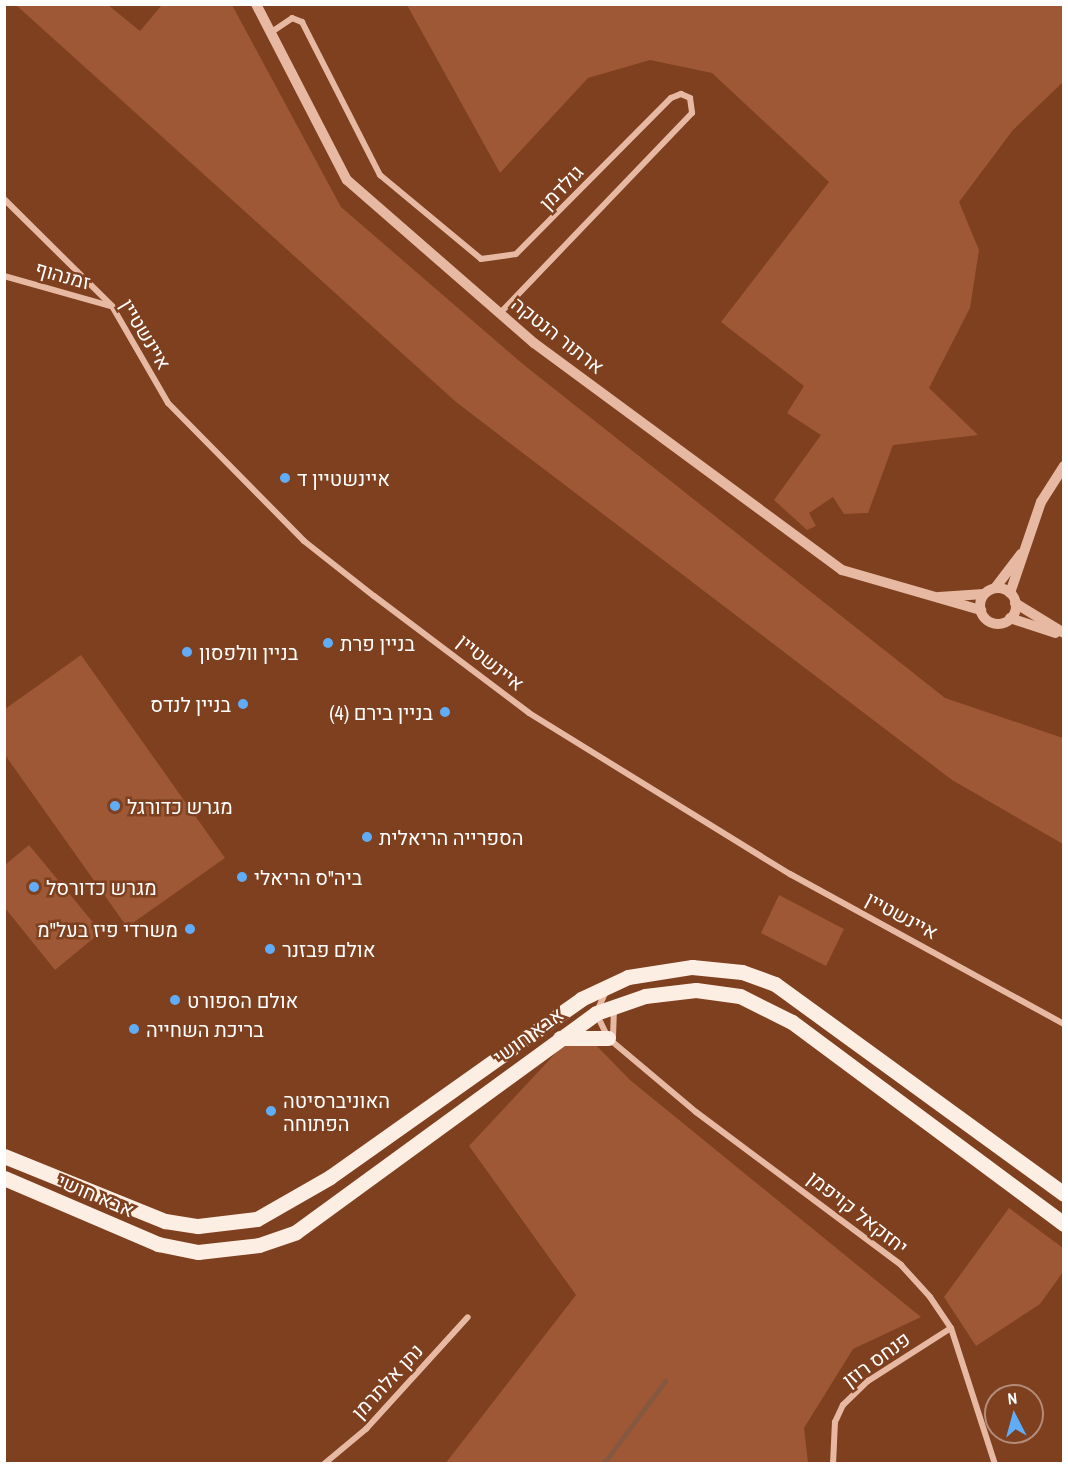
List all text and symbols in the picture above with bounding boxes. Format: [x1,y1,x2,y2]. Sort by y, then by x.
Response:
street label: גולדמן [534,160,588,214]
street label: זמנהוף [33,256,93,294]
street label: ארתור הנטקה [507,291,609,379]
street label: איינשטיין [116,294,176,374]
place label: איינשטיין ד [297,466,390,490]
marker: איינשטיין ד [278,471,292,485]
street label: איינשטיין [453,628,529,696]
place label: בניין פרת [340,631,415,655]
marker: בניין פרת [321,636,335,650]
place label: בניין וולפסון [199,640,298,664]
marker: בניין וולפסון [180,645,194,659]
place label: בניין לנדס [150,692,231,716]
marker: בניין לנדס [236,697,250,711]
place label: בניין בירם (4) [329,700,433,724]
marker: בניין בירם (4) [438,705,452,719]
place label: מגרש כדורגל [127,794,233,818]
marker: מגרש כדורגל [108,799,122,813]
place label: הספרייה הריאלית [379,825,523,849]
marker: הספרייה הריאלית [360,830,374,844]
place label: ביה"ס הריאלי [254,865,362,889]
marker: ביה"ס הריאלי [235,870,249,884]
place label: מגרש כדורסל [46,875,157,899]
marker: מגרש כדורסל [27,880,41,894]
street label: איינשטיין [862,886,942,944]
place label: משרדי פיז בעל''מ [37,917,178,941]
marker: משרדי פיז בעל''מ [183,922,197,936]
place label: אולם פבזנר [282,937,375,961]
marker: אולם פבזנר [263,942,277,956]
place label: אולם הספורט [187,988,298,1012]
marker: אולם הספורט [168,993,182,1007]
street label: אבא חושי [488,1002,568,1068]
place label: בריכת השחייה [146,1017,264,1041]
marker: בריכת השחייה [127,1022,141,1036]
place label: האוניברסיטה הפתוחה [283,1088,390,1135]
marker: האוניברסיטה הפתוחה [264,1104,278,1118]
street label: יחזקאל קויפמן [803,1165,913,1259]
street label: אבא חושי [54,1168,138,1222]
street label: פנחס רוזן [837,1326,915,1392]
street label: נתן אלתרמן [346,1338,428,1424]
north arrow [984,1384,1044,1444]
text: N [1006,1387,1018,1410]

